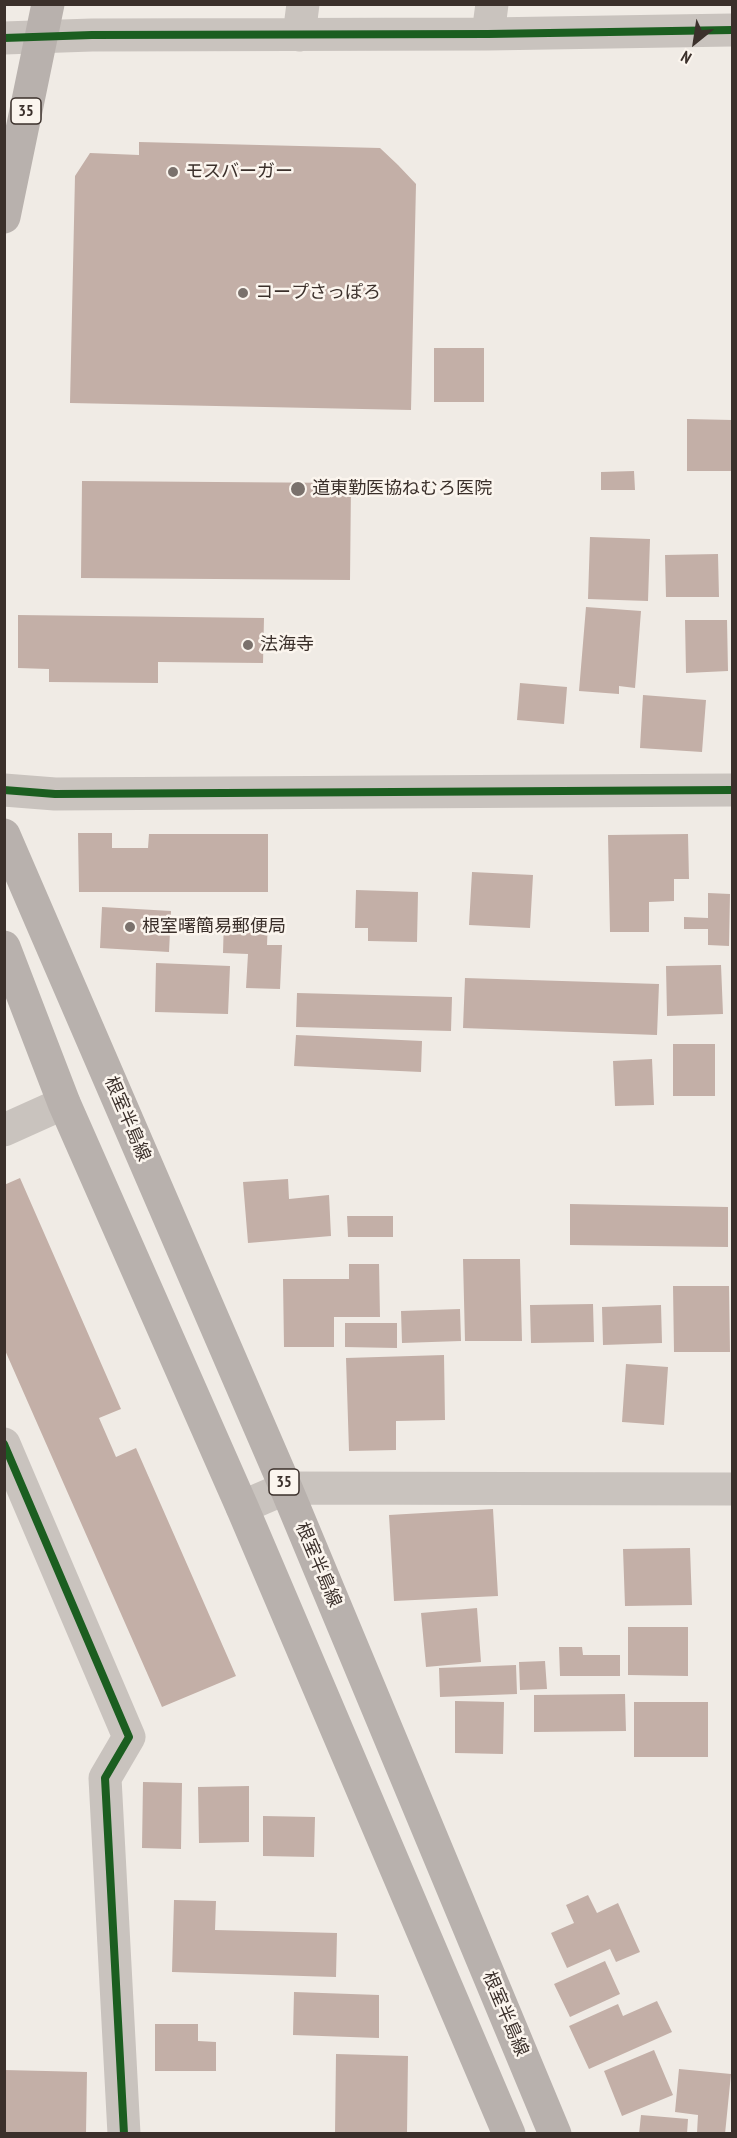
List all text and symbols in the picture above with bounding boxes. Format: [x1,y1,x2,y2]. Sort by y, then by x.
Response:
north arrow [665,12,725,72]
text: N [677,47,695,68]
road number: 35 [11,98,41,124]
place label: モスバーガー [185,161,293,183]
marker: モスバーガー [166,165,180,179]
place label: コープさっぽろ [255,282,381,304]
marker: コープさっぽろ [236,286,250,300]
place label: 道東勤医協ねむろ医院 [312,478,492,500]
marker: 道東勤医協ねむろ医院 [289,480,307,498]
place label: 法海寺 [260,634,314,656]
marker: 法海寺 [241,638,255,652]
place label: 根室曙簡易郵便局 [142,916,286,938]
marker: 根室曙簡易郵便局 [123,920,137,934]
street label: 根室半島線 [99,1073,155,1165]
road number: 35 [269,1469,299,1495]
street label: 根室半島線 [290,1519,346,1611]
street label: 根室半島線 [477,1968,533,2060]

